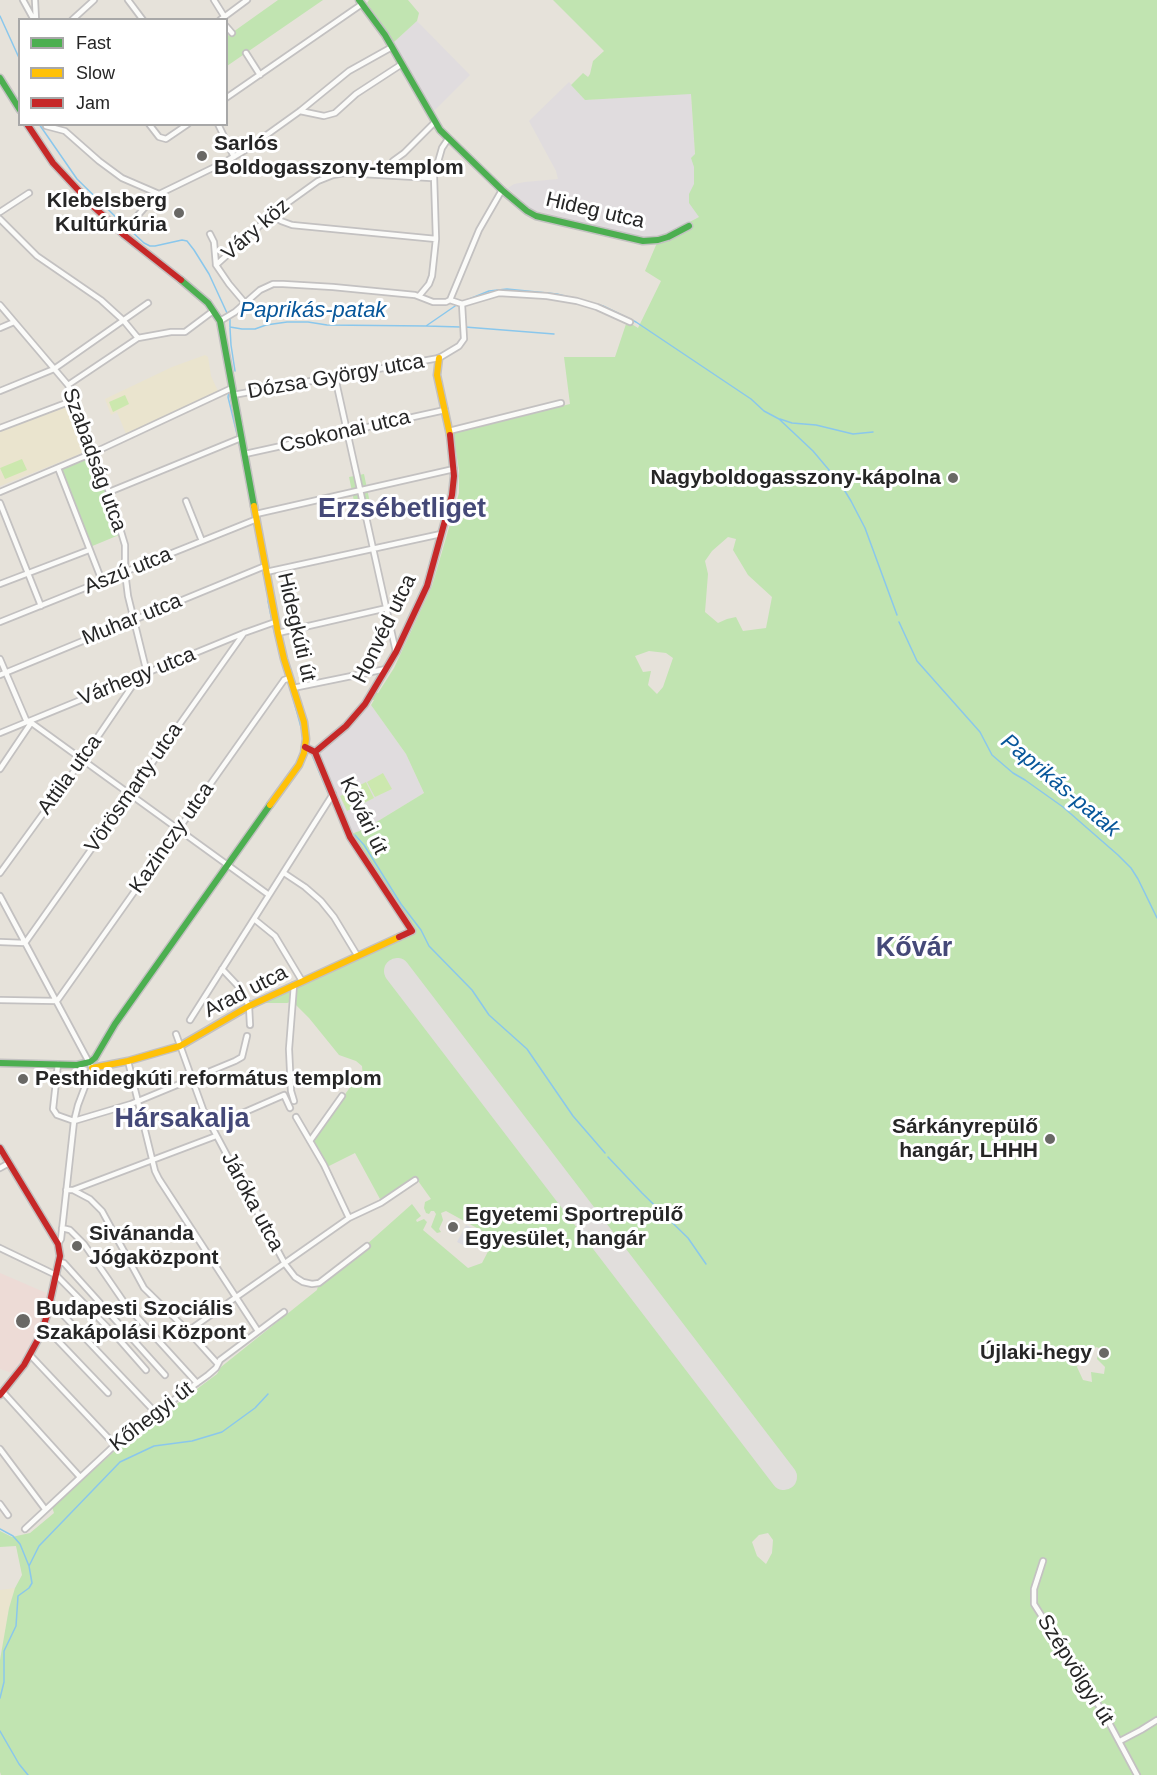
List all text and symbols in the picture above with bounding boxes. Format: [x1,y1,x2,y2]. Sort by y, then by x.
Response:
legend [18,18,228,126]
text: Fast [76,33,111,53]
text: Slow [76,63,115,83]
text: Jam [76,93,110,113]
place label: Sarlós Boldogasszony-templom [214,131,464,181]
marker: Sarlós Boldogasszony-templom [195,149,209,163]
street label: Hideg utca [543,187,647,235]
place label: Klebelsberg Kultúrkúria [47,188,167,238]
street label: Váry köz [217,194,295,266]
marker: Klebelsberg Kultúrkúria [172,206,186,220]
water label: Paprikás-patak [240,298,386,324]
street label: Dózsa György utca [246,349,426,405]
street label: Szabadság utca [56,385,132,535]
street label: Csokonai utca [277,405,413,459]
place label: Nagyboldogasszony-kápolna [650,465,941,491]
marker: Nagyboldogasszony-kápolna [946,471,960,485]
district label: Erzsébetliget [318,494,486,526]
street label: Aszú utca [81,542,175,600]
street label: Hidegkúti út [271,570,321,684]
street label: Honvéd utca [348,570,422,688]
street label: Muhar utca [79,589,185,651]
street label: Várhegy utca [75,642,199,712]
street label: Vörösmarty utca [80,718,188,858]
water label: Paprikás-patak [995,729,1125,843]
street label: Attila utca [33,730,107,820]
street label: Kővári út [334,773,392,859]
street label: Kazinczy utca [125,778,219,898]
district label: Kővár [876,933,952,965]
street label: Arad utca [200,960,292,1024]
place label: Pesthidegkúti református templom [35,1066,382,1092]
marker: Pesthidegkúti református templom [16,1072,30,1086]
district label: Hársakalja [114,1104,250,1136]
place label: Sárkányrepülő hangár, LHHH [892,1114,1038,1164]
marker: Sárkányrepülő hangár, LHHH [1043,1132,1057,1146]
street label: Járóka utca [215,1148,289,1256]
place label: Egyetemi Sportrepülő Egyesület, hangár [465,1202,683,1252]
marker: Egyetemi Sportrepülő Egyesület, hangár [446,1220,460,1234]
place label: Sivánanda Jógaközpont [89,1221,218,1271]
marker: Sivánanda Jógaközpont [70,1239,84,1253]
place label: Budapesti Szociális Szakápolási Központ [36,1296,246,1346]
marker: Budapesti Szociális Szakápolási Központ [14,1312,32,1330]
place label: Újlaki-hegy [980,1340,1092,1366]
marker: Újlaki-hegy [1097,1346,1111,1360]
street label: Kőhegyi út [105,1377,199,1457]
street label: Szépvölgyi út [1031,1610,1119,1730]

